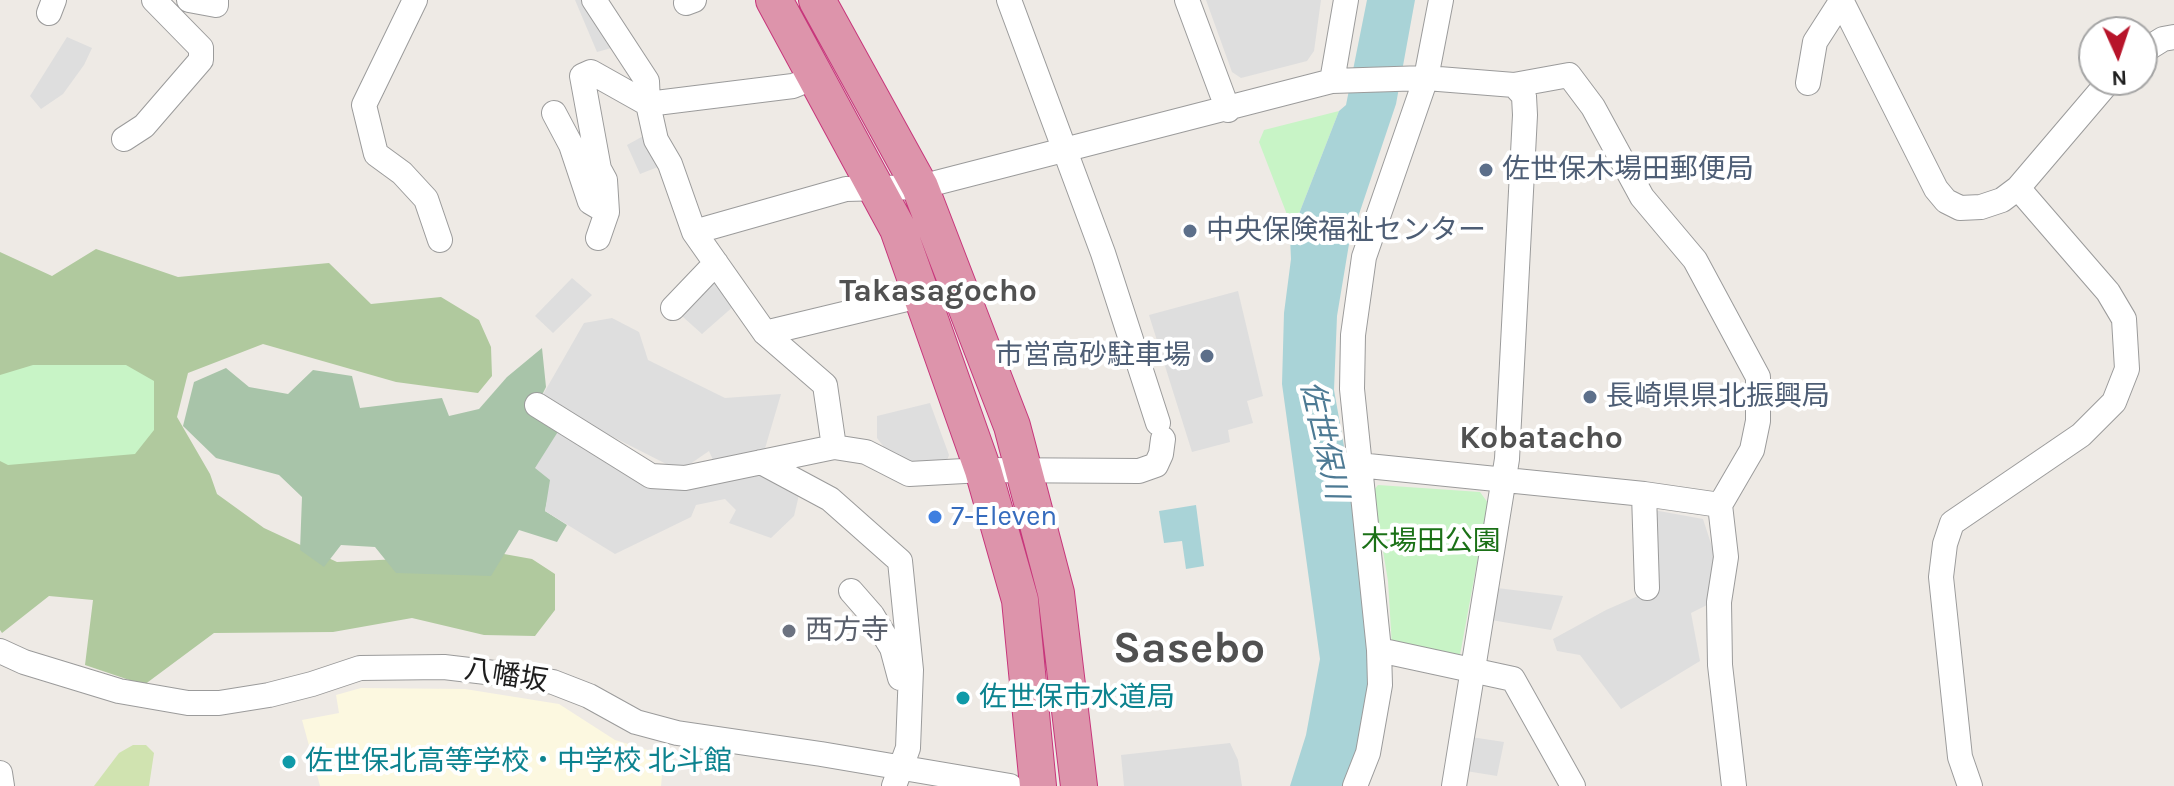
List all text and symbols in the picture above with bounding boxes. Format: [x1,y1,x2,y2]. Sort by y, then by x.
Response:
north arrow [2078,16,2158,96]
text: N [2111,65,2128,91]
place label: 佐世保木場田郵便局 [1502,153,1754,187]
marker: 佐世保木場田郵便局 [1477,161,1495,179]
place label: 中央保険福祉センター [1206,214,1486,248]
marker: 中央保険福祉センター [1181,222,1199,240]
district label: Takasagocho [839,273,1037,311]
place label: 市営高砂駐車場 [995,339,1191,373]
marker: 市営高砂駐車場 [1198,347,1216,365]
water label: 佐世保川 [1292,377,1354,503]
place label: 長崎県県北振興局 [1606,380,1830,414]
marker: 長崎県県北振興局 [1581,388,1599,406]
district label: Kobatacho [1459,420,1623,458]
place label: 7-Eleven [951,500,1057,534]
marker: 7-Eleven [926,508,944,526]
park label: 木場田公園 [1361,525,1501,559]
place label: 西方寺 [805,614,889,648]
marker: 西方寺 [780,622,798,640]
district label: Sasebo [1113,623,1265,675]
street label: 八幡坂 [462,653,550,699]
place label: 佐世保市水道局 [979,681,1175,715]
marker: 佐世保市水道局 [954,689,972,707]
place label: 佐世保北高等学校・中学校 北斗館 [305,745,732,779]
marker: 佐世保北高等学校・中学校 北斗館 [280,753,298,771]

